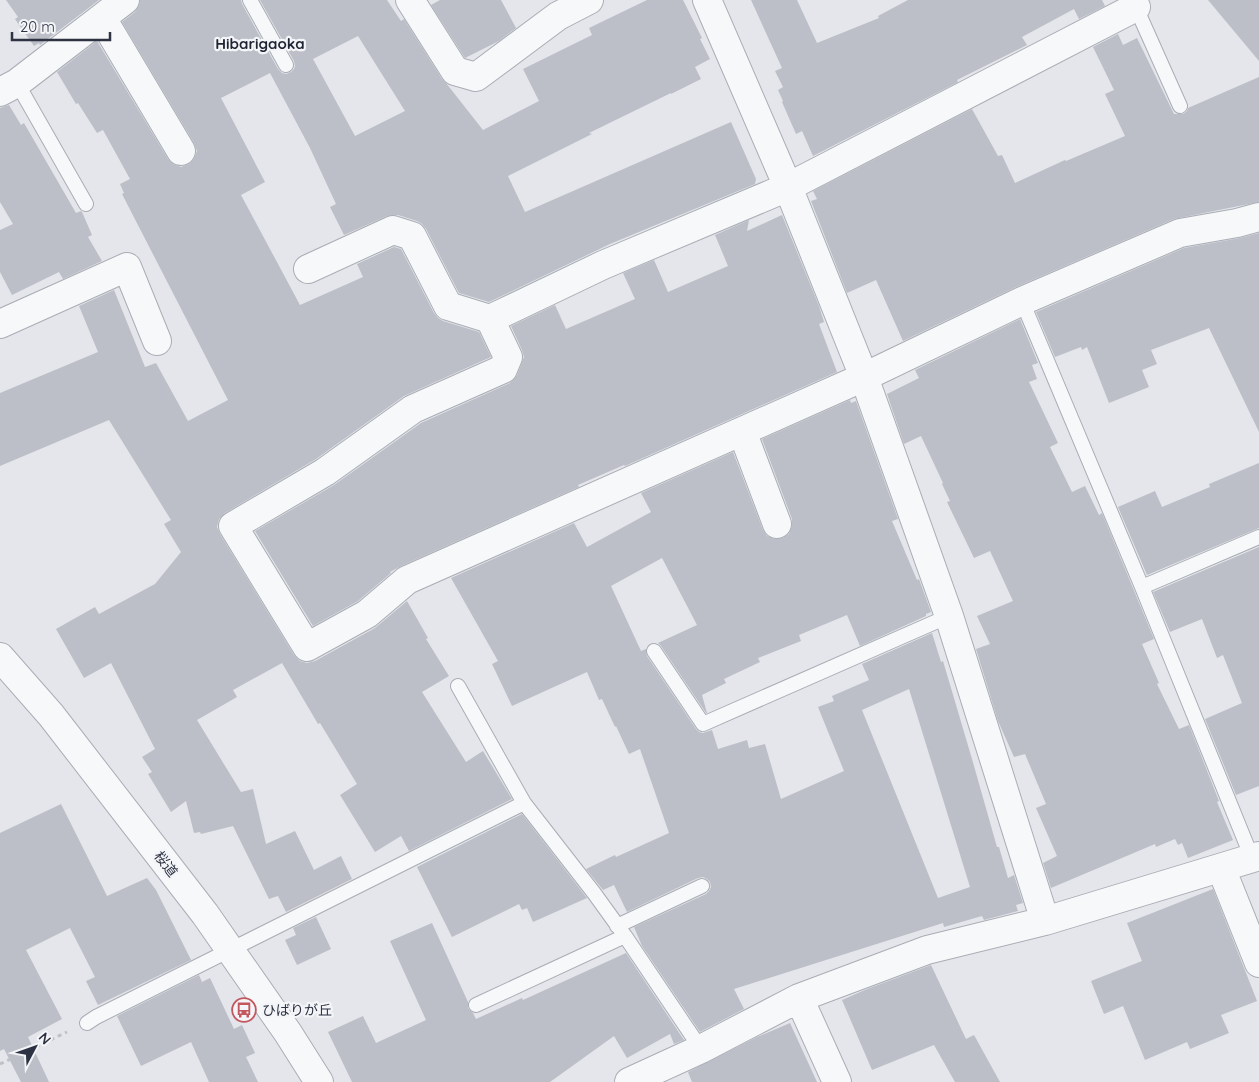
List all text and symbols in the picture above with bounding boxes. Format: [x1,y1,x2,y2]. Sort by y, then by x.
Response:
scale bar [12,10,110,42]
text: 20 m [20,17,55,36]
district label: Hibarigaoka [215,34,305,53]
street label: 桜道 [150,847,182,881]
bus stop icon: ひばりが丘 [231,997,257,1023]
place label: ひばりが丘 [262,1001,332,1019]
north arrow [10,1022,60,1072]
text: N [35,1029,55,1048]

